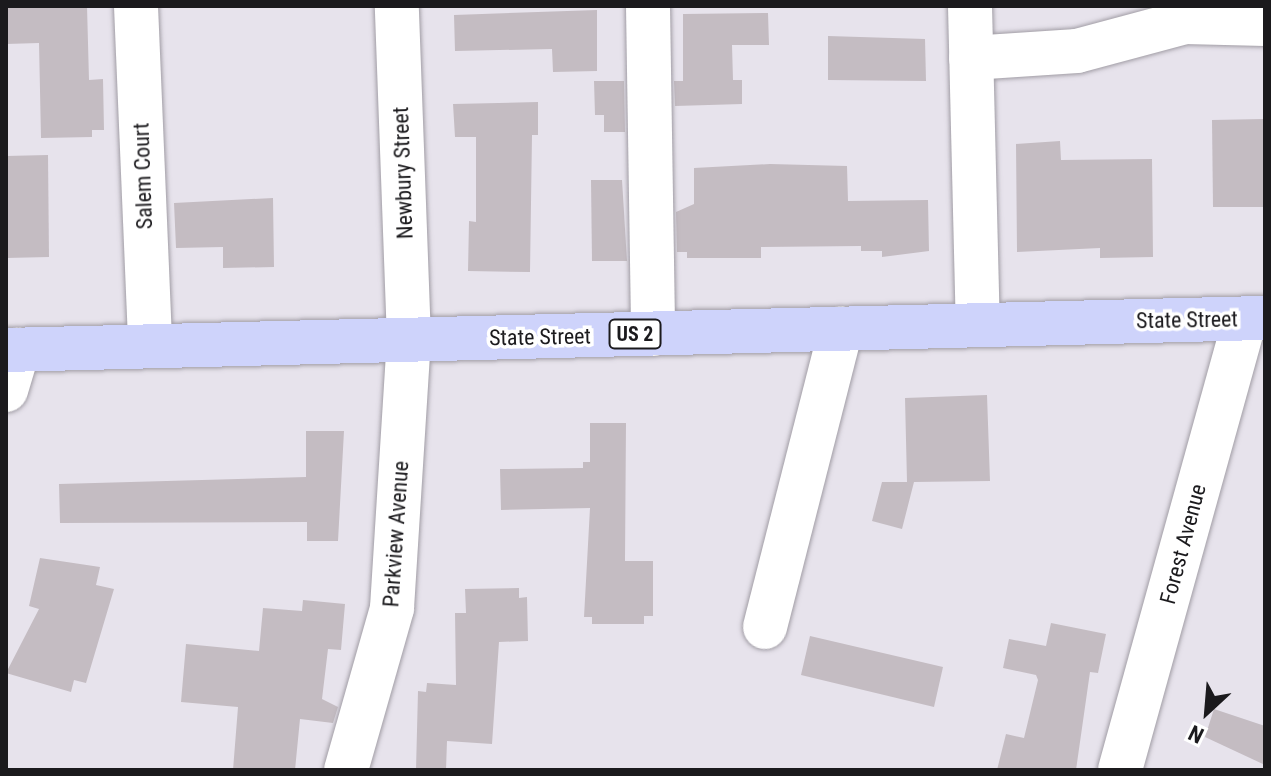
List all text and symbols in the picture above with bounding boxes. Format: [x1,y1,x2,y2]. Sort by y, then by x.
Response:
street label: Newbury Street [387,106,419,240]
street label: Salem Court [128,122,158,230]
street label: State Street [1136,306,1238,334]
road number: US 2 [607,318,663,350]
street label: State Street [489,323,591,351]
street label: Parkview Avenue [378,460,414,608]
street label: Forest Avenue [1154,481,1212,607]
north arrow [1167,672,1247,752]
text: N [1185,720,1208,748]

